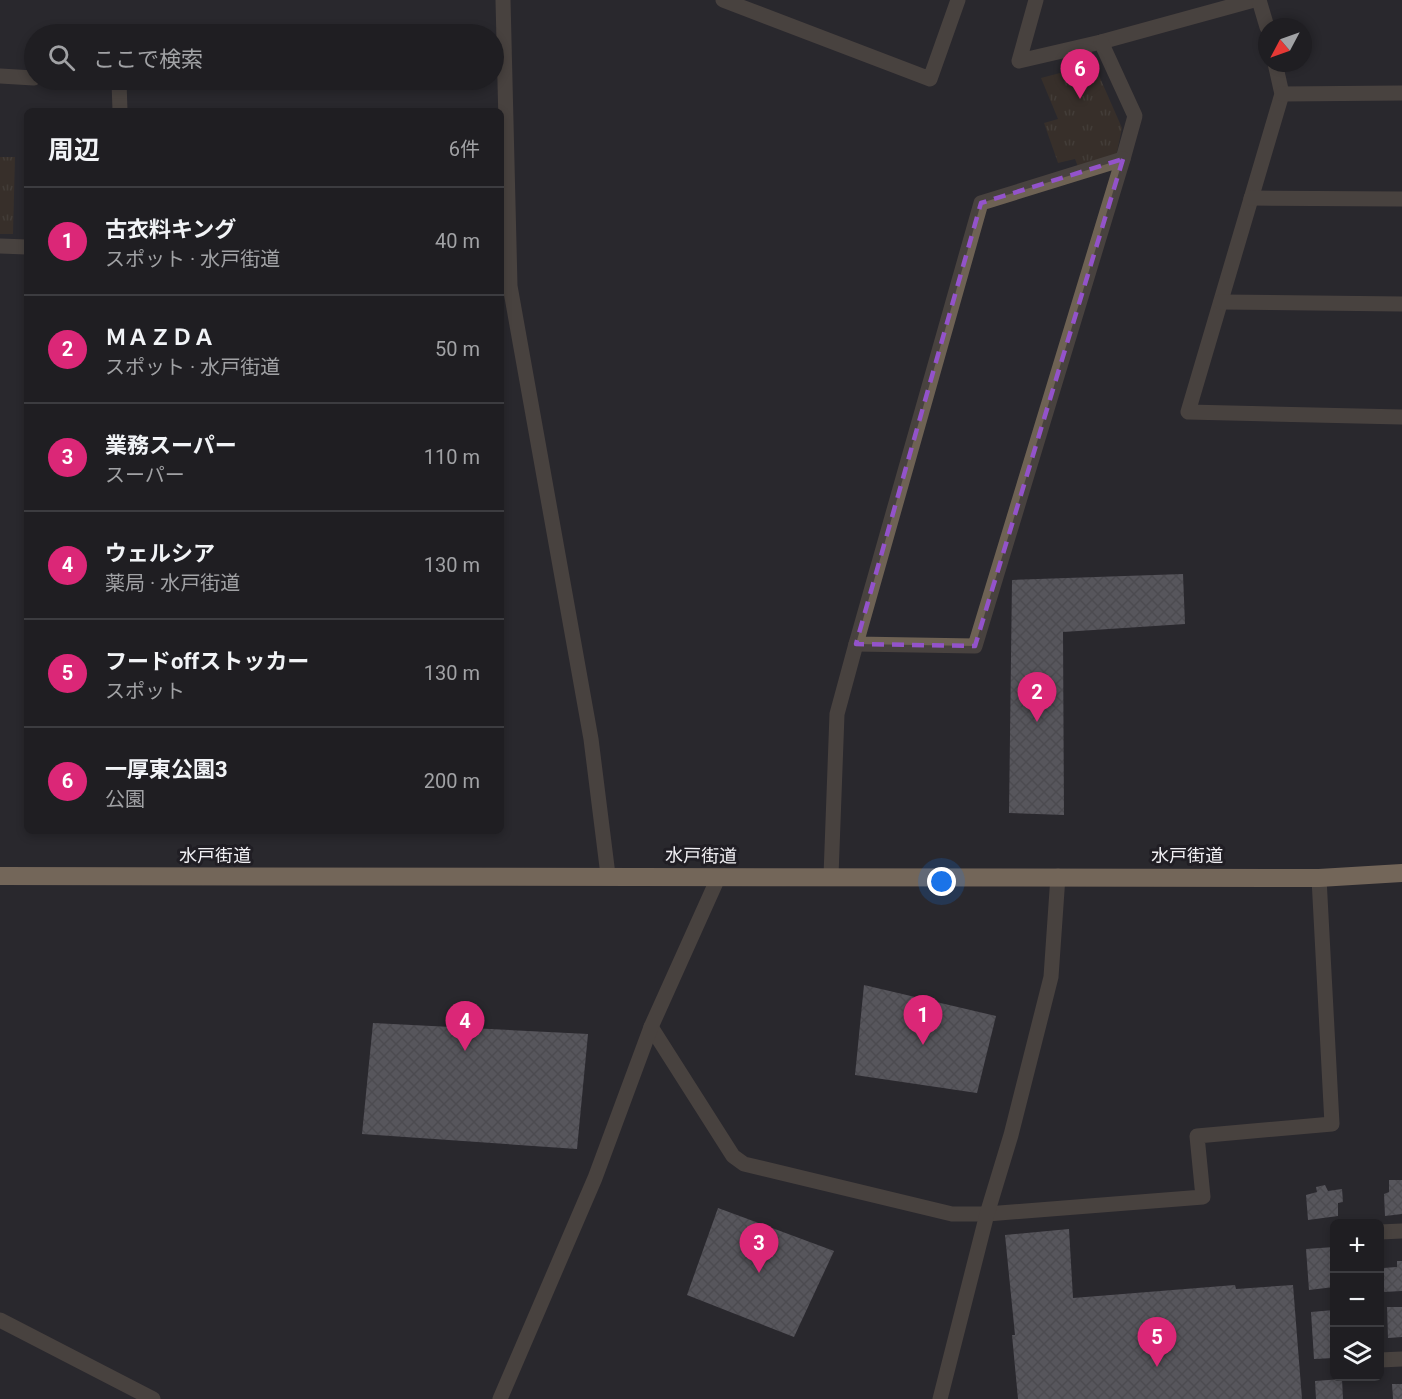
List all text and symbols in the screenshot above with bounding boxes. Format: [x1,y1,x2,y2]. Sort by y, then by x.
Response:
north arrow [1258,18,1312,72]
search box [24,24,504,90]
icon: search [45,41,78,74]
text: ここで検索 [93,47,203,72]
pin: 6 [1060,50,1100,99]
text: 周辺 [48,135,100,165]
text: 6件 [449,137,480,161]
text: 古衣料キング [105,217,236,242]
text: 1 [62,229,73,253]
text: 40 m [435,229,480,253]
text: スポット · 水戸街道 [105,247,280,271]
text: ＭＡＺＤＡ [105,325,215,350]
text: 2 [62,337,73,361]
text: 50 m [435,337,480,361]
text: スポット · 水戸街道 [105,355,280,379]
text: 業務スーパー [105,433,237,458]
text: 3 [62,445,73,469]
text: 110 m [424,445,480,469]
text: スーパー [105,463,185,487]
text: ウェルシア [105,541,215,566]
text: 4 [62,553,73,577]
text: 130 m [424,553,480,577]
text: 薬局 · 水戸街道 [105,571,240,595]
text: フードoffストッカー [105,649,309,674]
text: 5 [62,661,73,685]
text: 130 m [424,661,480,685]
pin: 2 [1018,672,1056,722]
text: スポット [105,679,185,703]
text: 一厚東公園3 [105,757,228,782]
text: 6 [62,769,73,793]
text: 200 m [424,769,480,793]
text: 公園 [105,787,145,811]
street label: 水戸街道 [665,844,737,867]
street label: 水戸街道 [179,845,251,866]
street label: 水戸街道 [1151,845,1223,866]
your location [927,867,956,896]
pin: 1 [904,996,942,1045]
pin: 4 [446,1002,484,1051]
map controls [1330,1219,1384,1381]
button: + [1330,1219,1384,1273]
pin: 3 [740,1224,778,1273]
button: − [1330,1273,1384,1327]
pin: 5 [1138,1318,1176,1367]
button: layers [1330,1327,1384,1381]

